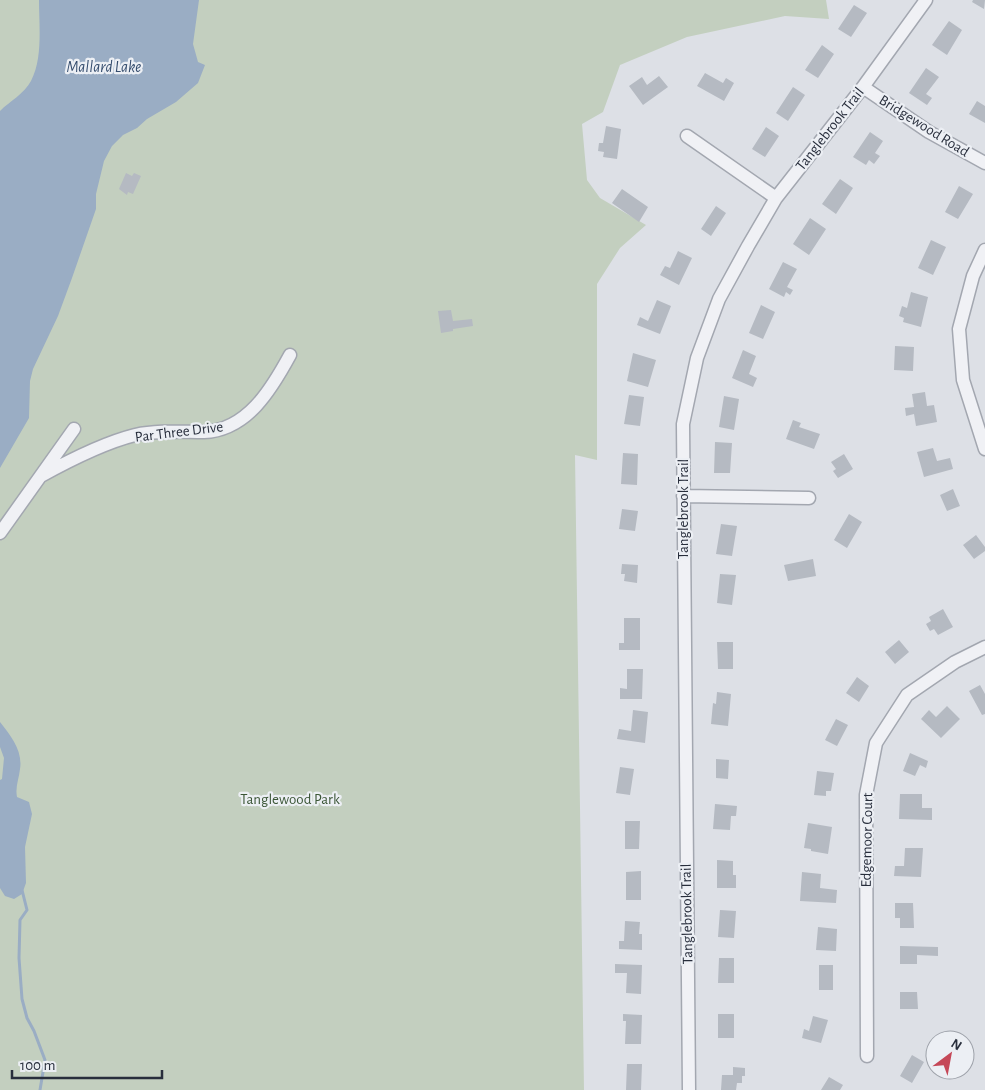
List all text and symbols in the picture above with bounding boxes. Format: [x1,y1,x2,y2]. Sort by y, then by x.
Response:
water label: Mallard Lake [67,59,141,75]
street label: Tanglebrook Trail [793,85,867,173]
street label: Bridgewood Road [876,92,972,160]
street label: Par Three Drive [134,419,224,445]
street label: Tanglebrook Trail [676,459,691,559]
park label: Tanglewood Park [240,792,340,807]
street label: Edgemoor Court [859,792,875,887]
street label: Tanglebrook Trail [679,864,695,964]
north arrow [925,1030,975,1080]
text: N [949,1036,964,1053]
scale bar [12,1048,162,1080]
text: 100 m [20,1058,55,1073]

